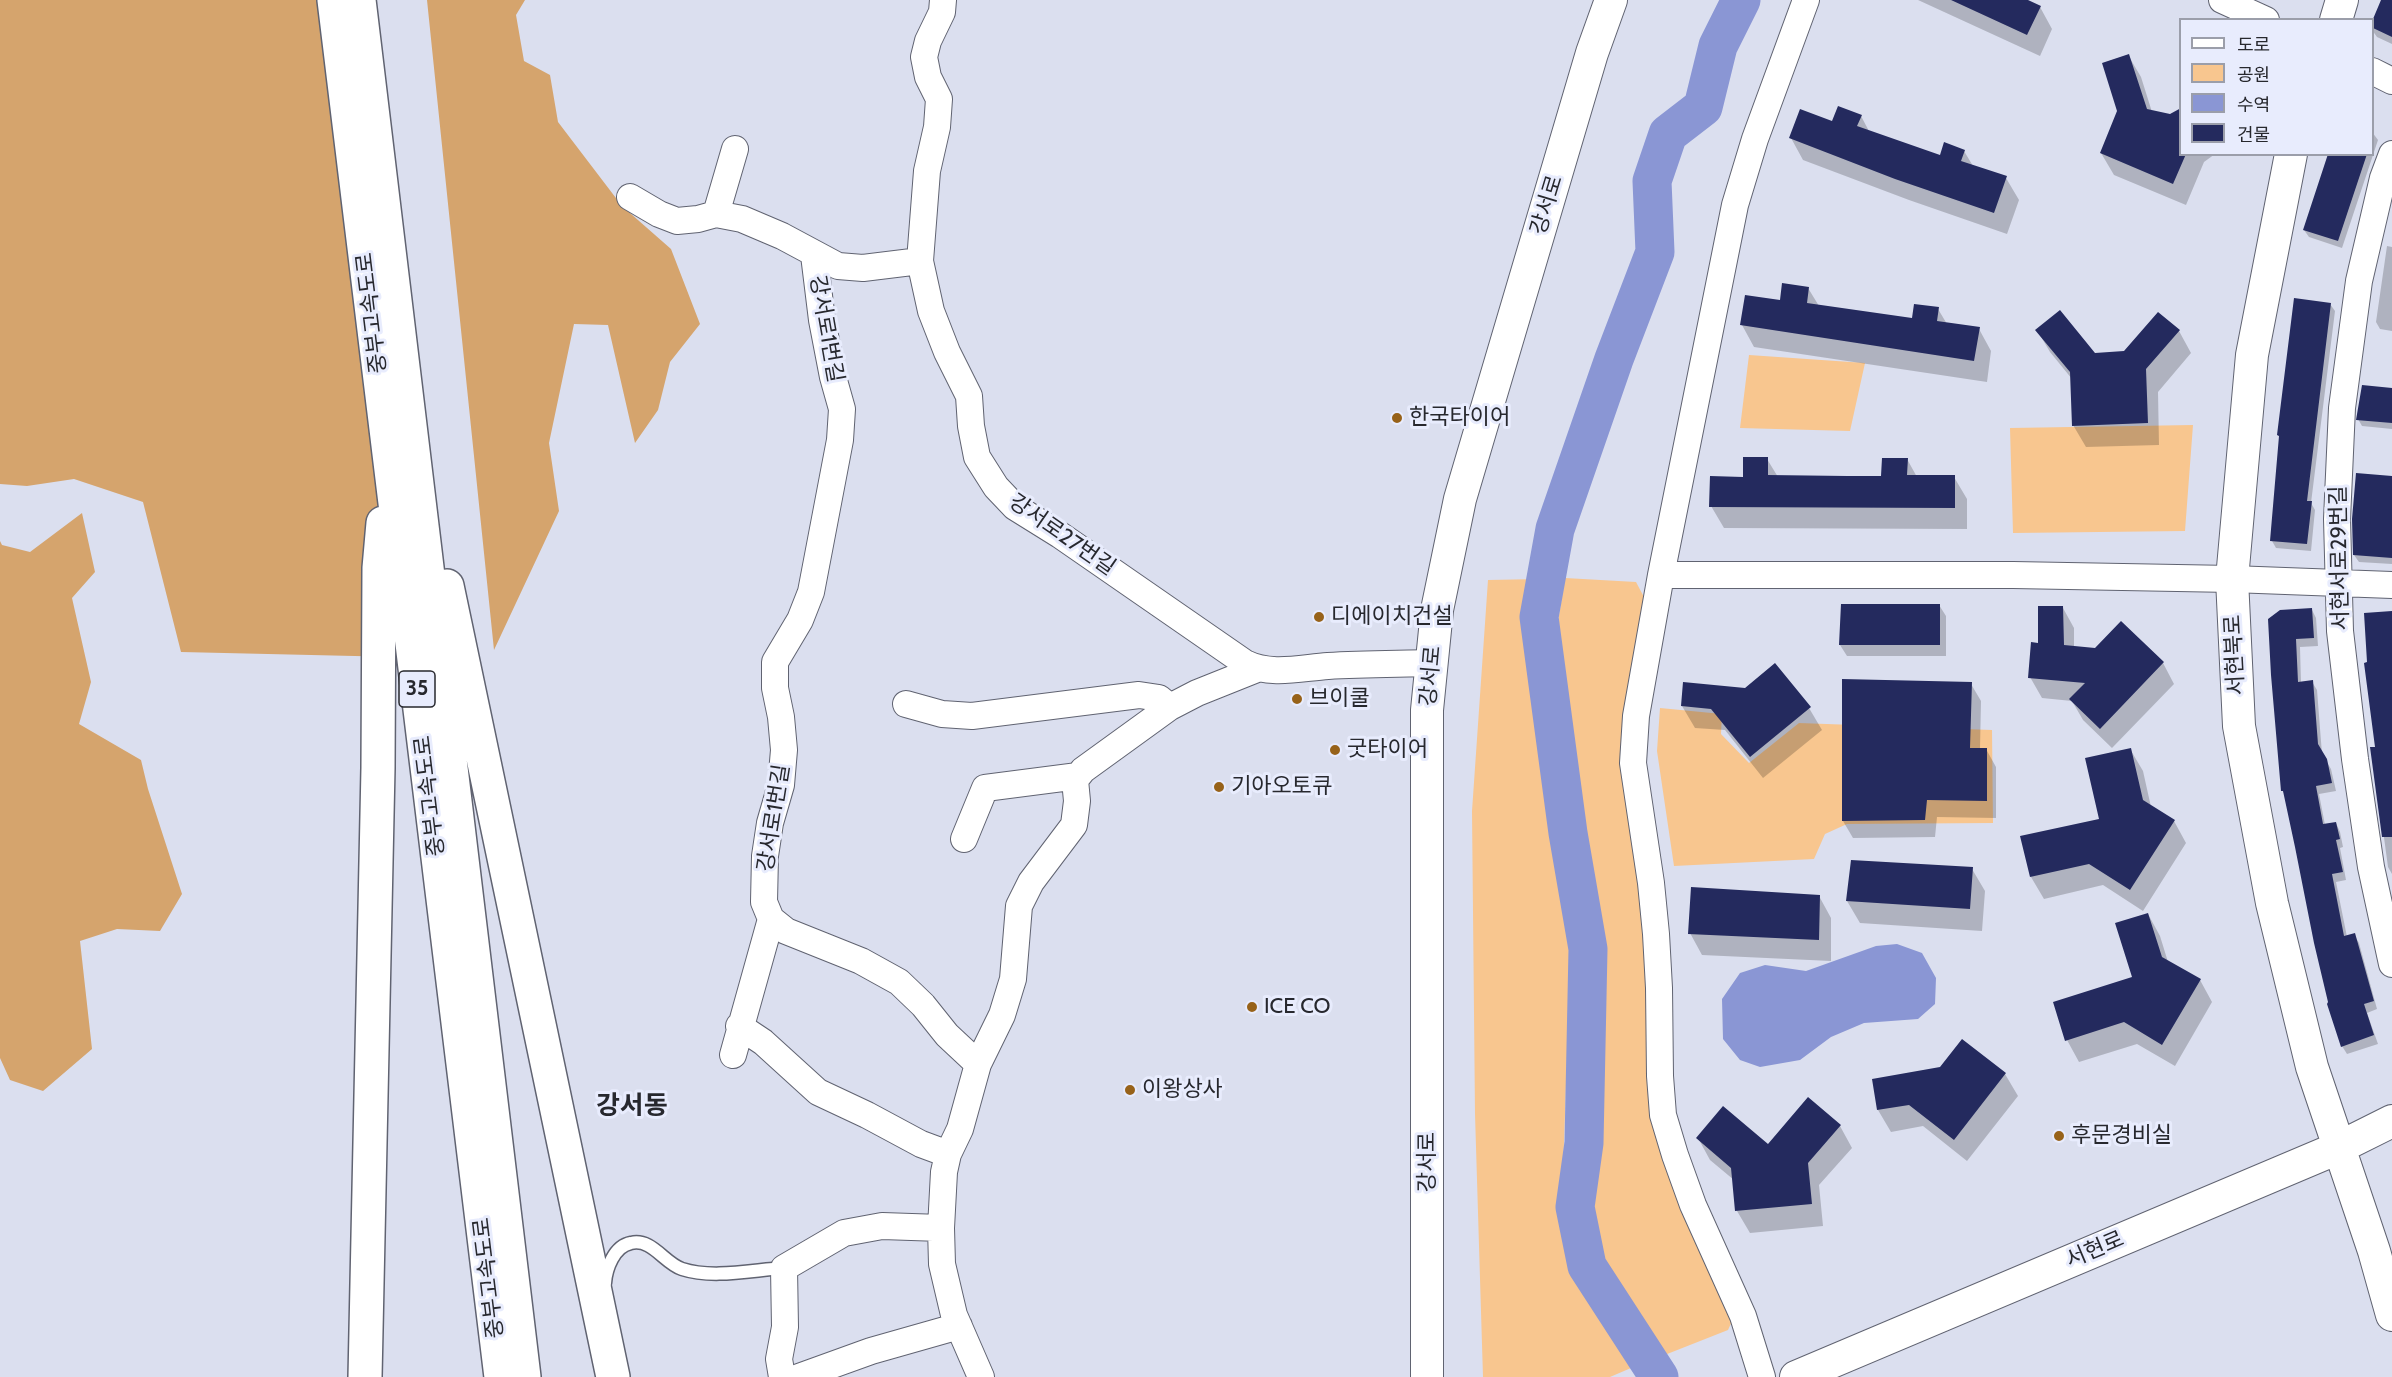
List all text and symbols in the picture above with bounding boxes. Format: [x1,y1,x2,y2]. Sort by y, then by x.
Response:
legend [2179,18,2374,156]
text: 도로 [2237,34,2270,56]
text: 공원 [2237,64,2270,86]
text: 수역 [2237,94,2270,116]
text: 건물 [2237,124,2270,146]
street label: 강서로 [1526,172,1568,238]
street label: 중부고속도로 [351,251,393,375]
street label: 강서로1번길 [804,273,848,385]
place label: 한국타이어 [1409,405,1510,431]
marker: 한국타이어 [1390,411,1404,425]
street label: 서현서로29번길 [2326,485,2354,631]
street label: 강서로27번길 [1004,489,1120,581]
place label: 디에이치건설 [1331,604,1452,630]
marker: 디에이치건설 [1312,610,1326,624]
street label: 서현북로 [2220,614,2250,696]
street label: 강서로 [1415,645,1447,707]
road number: 35 [399,671,435,707]
place label: 브이쿨 [1309,686,1370,712]
marker: 브이쿨 [1290,692,1304,706]
street label: 중부고속도로 [409,734,451,858]
place label: 굿타이어 [1347,737,1428,763]
marker: 굿타이어 [1328,743,1342,757]
street label: 강서로1번길 [752,762,796,874]
place label: 기아오토큐 [1231,774,1332,800]
marker: 기아오토큐 [1212,780,1226,794]
place label: ICE CO [1264,994,1330,1020]
marker: ICE CO [1245,1000,1259,1014]
place label: 이왕상사 [1142,1077,1223,1103]
marker: 이왕상사 [1123,1083,1137,1097]
district label: 강서동 [596,1090,668,1122]
place label: 후문경비실 [2071,1123,2172,1149]
marker: 후문경비실 [2052,1129,2066,1143]
street label: 강서로 [1415,1132,1441,1192]
street label: 중부고속도로 [468,1216,510,1340]
street label: 서현로 [2062,1226,2128,1274]

